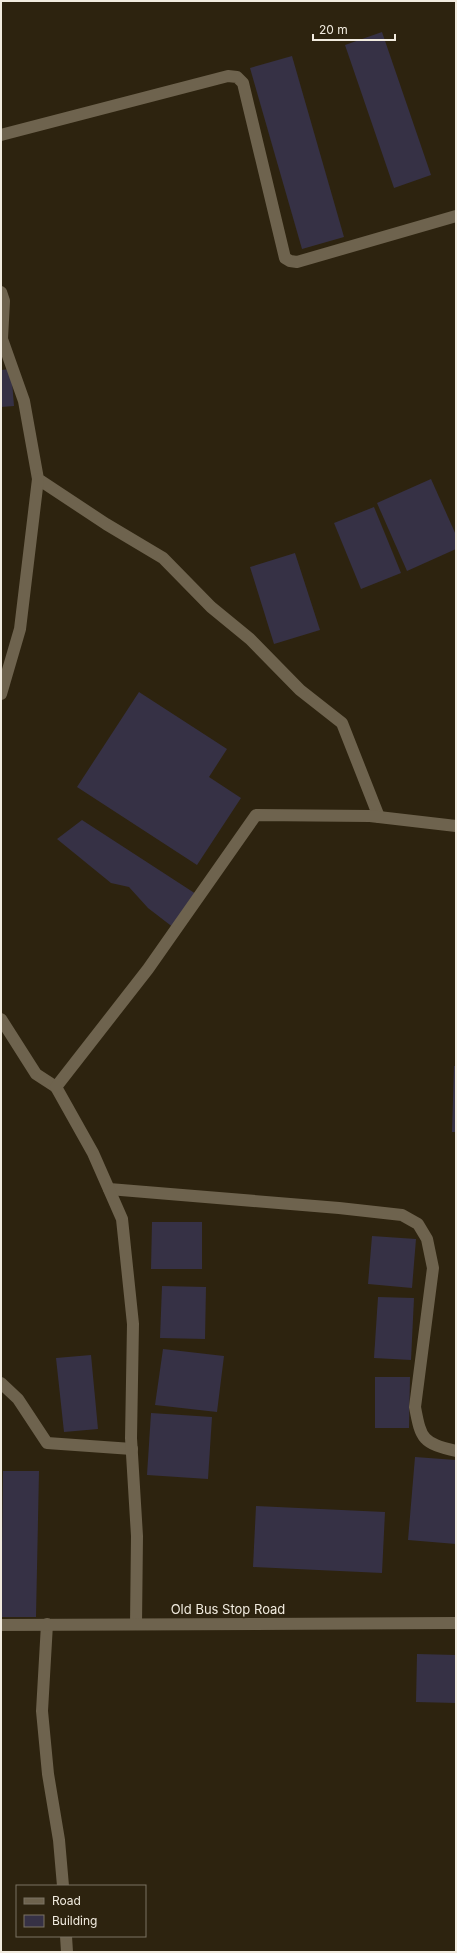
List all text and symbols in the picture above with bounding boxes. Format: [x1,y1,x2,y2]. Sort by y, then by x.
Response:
scale bar [313,16,395,42]
text: 20 m [319,22,348,37]
street label: Old Bus Stop Road [171,1601,285,1617]
legend [16,1885,146,1937]
text: Road [52,1893,81,1908]
text: Building [52,1913,97,1928]

